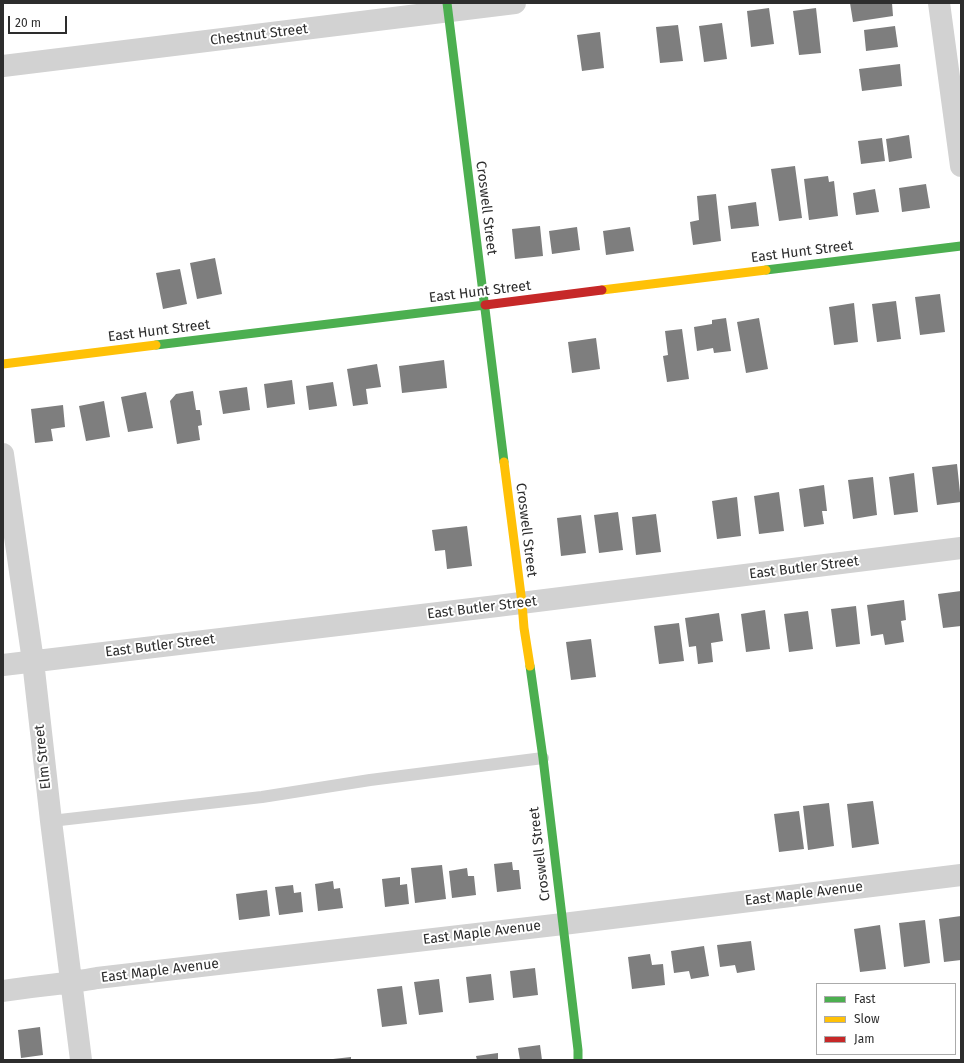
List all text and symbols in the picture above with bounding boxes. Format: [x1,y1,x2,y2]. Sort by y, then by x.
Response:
scale bar [10,8,69,34]
text: 20 m [15,16,41,30]
street label: Chestnut Street [209,21,309,49]
street label: Croswell Street [472,160,500,256]
street label: East Hunt Street [750,237,854,267]
street label: East Hunt Street [428,277,532,307]
street label: East Hunt Street [107,316,211,346]
street label: Croswell Street [512,482,540,578]
street label: East Butler Street [748,553,860,583]
street label: East Butler Street [426,593,538,623]
street label: East Butler Street [104,631,216,661]
street label: Elm Street [31,724,55,790]
street label: Croswell Street [526,806,554,902]
street label: East Maple Avenue [744,878,864,910]
street label: East Maple Avenue [422,917,542,949]
street label: East Maple Avenue [100,955,220,987]
legend [816,983,956,1055]
text: Fast [854,992,876,1006]
text: Slow [854,1012,880,1026]
text: Jam [854,1032,874,1046]

